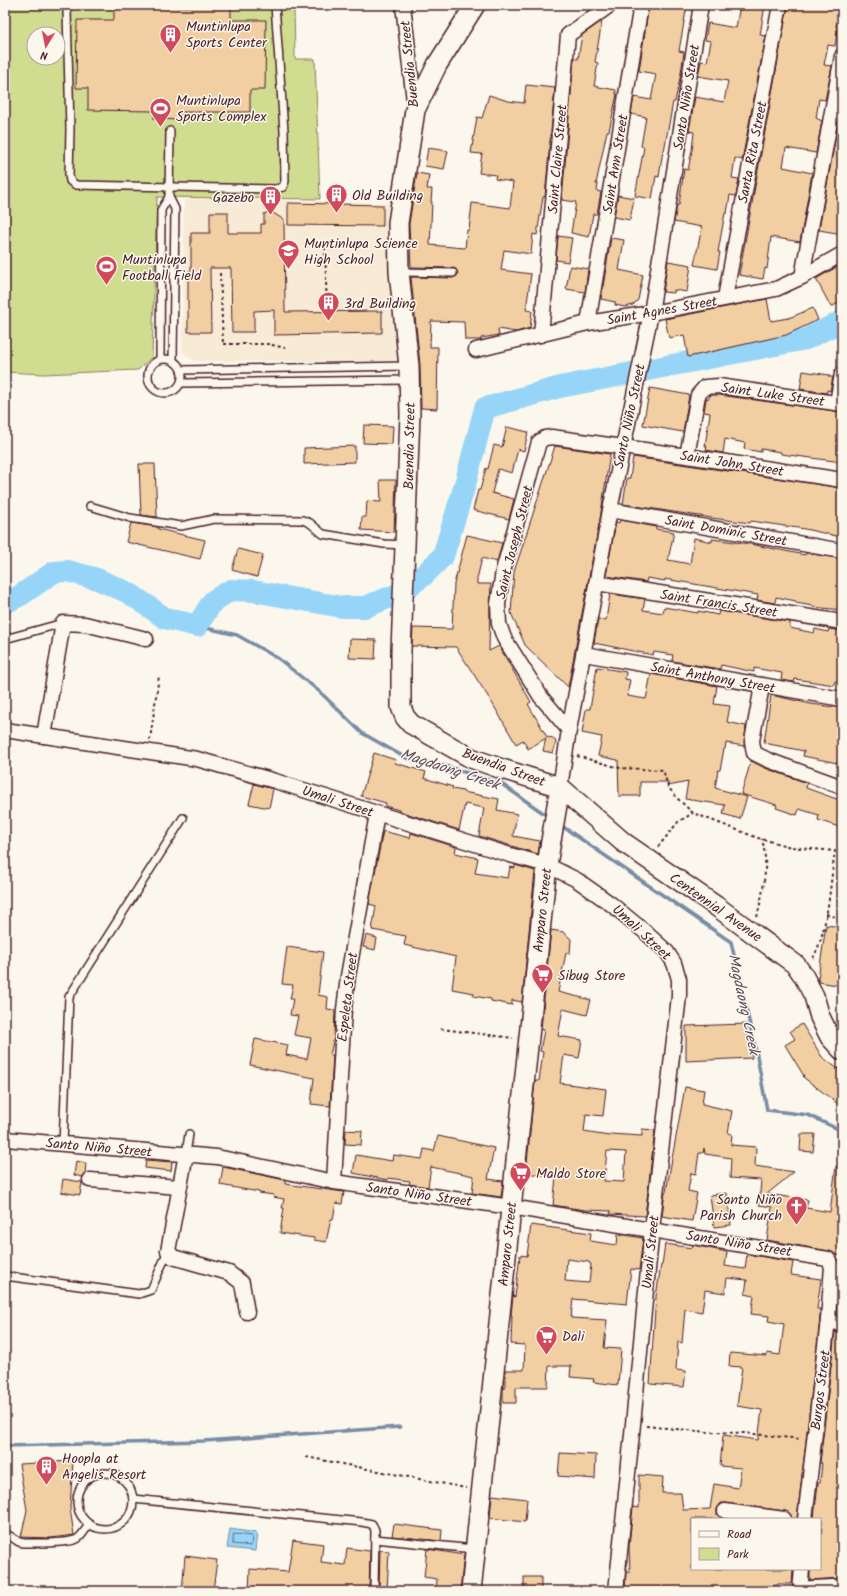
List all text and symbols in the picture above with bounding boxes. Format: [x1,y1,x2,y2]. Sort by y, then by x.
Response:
place label: Muntinlupa Sports Center [186,16,268,54]
street label: Buendia Street [394,19,426,109]
building icon: Muntinlupa Sports Center [158,21,184,54]
north arrow [26,26,66,66]
street label: Santo Niño Street [668,42,706,152]
text: N [39,45,49,64]
place label: Muntinlupa Sports Complex [176,90,267,128]
sports icon: Muntinlupa Sports Complex [148,95,174,128]
street label: Santa Rita Street [732,99,774,205]
street label: Saint Claire Street [542,103,574,215]
street label: Saint Ann Street [597,112,635,215]
building icon: Old Building [323,182,349,215]
building icon: Gazebo [257,184,283,217]
place label: Old Building [352,185,423,207]
place label: Gazebo [213,187,254,209]
place label: Muntinlupa Science High School [304,233,418,271]
school or university icon: Muntinlupa Science High School [275,238,301,271]
place label: Muntinlupa Football Field [122,249,202,287]
sports icon: Muntinlupa Football Field [93,254,119,287]
building icon: 3rd Building [315,290,341,323]
street label: Saint Agnes Street [605,290,720,332]
place label: 3rd Building [344,293,416,315]
street label: Santo Niño Street [608,361,652,471]
street label: Saint Luke Street [720,377,827,413]
street label: Buendia Street [398,402,422,490]
street label: Saint John Street [678,445,786,483]
street label: Saint Joseph Street [490,483,540,601]
street label: Saint Dominic Street [663,509,789,553]
street label: Saint Francis Street [659,584,780,624]
street label: Saint Anthony Street [649,656,777,700]
water label: Magdaong Creek [397,743,504,798]
street label: Buendia Street [459,743,549,793]
street label: Umali Street [299,780,377,824]
street label: Amparo Street [528,866,558,954]
street label: Centennial Avenue [664,868,767,948]
street label: Umali Street [607,899,676,966]
street label: Espeleta Street [332,951,364,1043]
water label: Magdaong Creek [721,951,766,1059]
supermarket icon: Sibug Store [529,962,555,995]
place label: Sibug Store [558,965,626,987]
street label: Santo Niño Street [45,1132,154,1164]
supermarket icon: Maldo Store [507,1160,533,1193]
place label: Maldo Store [536,1163,607,1185]
street label: Santo Niño Street [365,1177,474,1213]
place label: Santo Niño Parish Church [700,1189,782,1227]
church icon: Santo Niño Parish Church [784,1194,810,1227]
street label: Amparo Street [493,1200,523,1288]
street label: Umali Street [636,1214,666,1290]
street label: Santo Niño Street [684,1225,794,1263]
supermarket icon: Dali [533,1323,559,1356]
place label: Dali [562,1326,585,1348]
street label: Burgos Street [805,1348,837,1431]
place label: Hoopla at Angelis Resort [62,1448,147,1486]
building icon: Hoopla at Angelis Resort [34,1453,60,1486]
legend [691,1518,821,1570]
text: Road [727,1525,752,1544]
text: Park [727,1545,749,1564]

